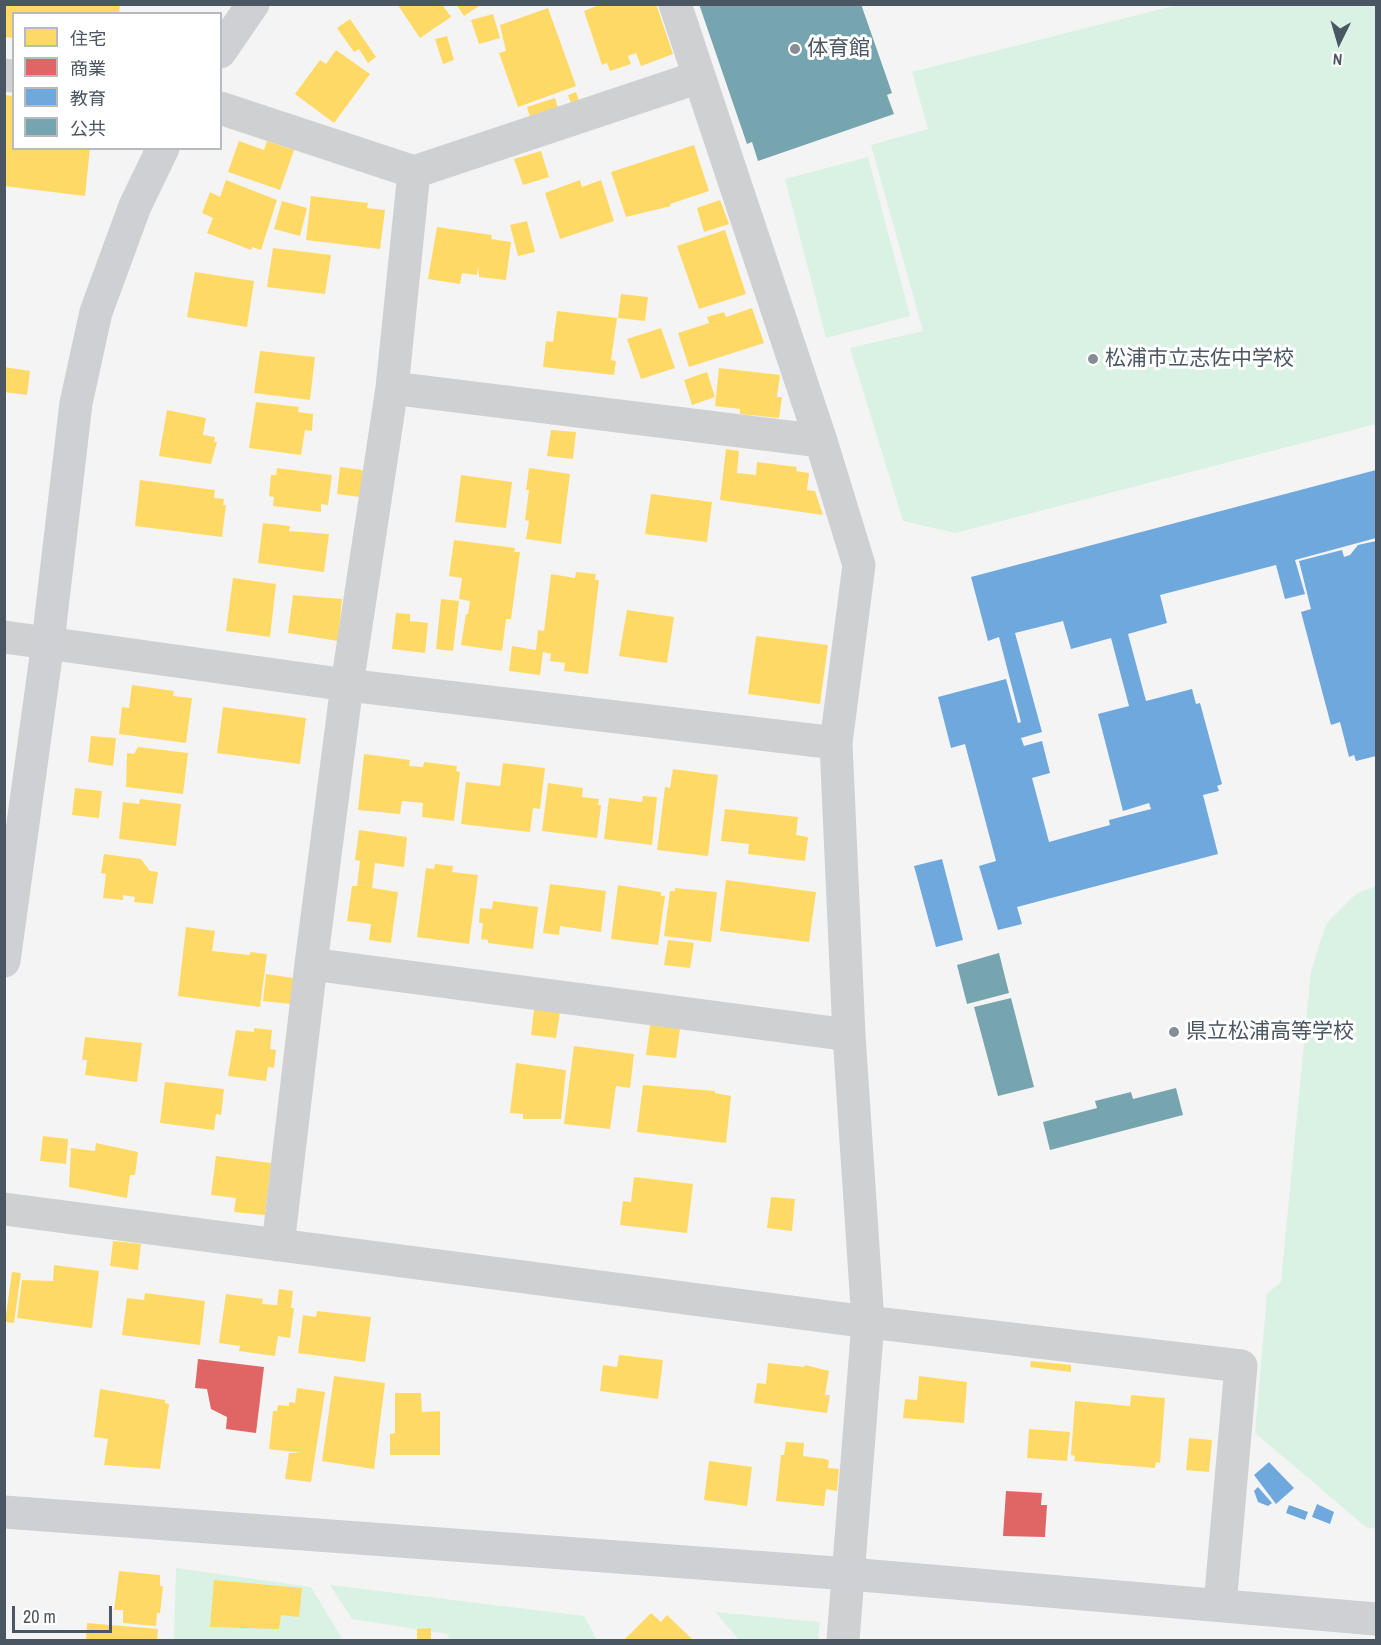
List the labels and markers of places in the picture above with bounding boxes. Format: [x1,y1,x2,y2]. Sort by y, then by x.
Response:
place label: 体育館 [807,36,870,62]
marker: 体育館 [788,42,802,56]
place label: 松浦市立志佐中学校 [1105,346,1294,372]
marker: 松浦市立志佐中学校 [1086,352,1100,366]
place label: 県立松浦高等学校 [1186,1019,1354,1045]
marker: 県立松浦高等学校 [1167,1025,1181,1039]

